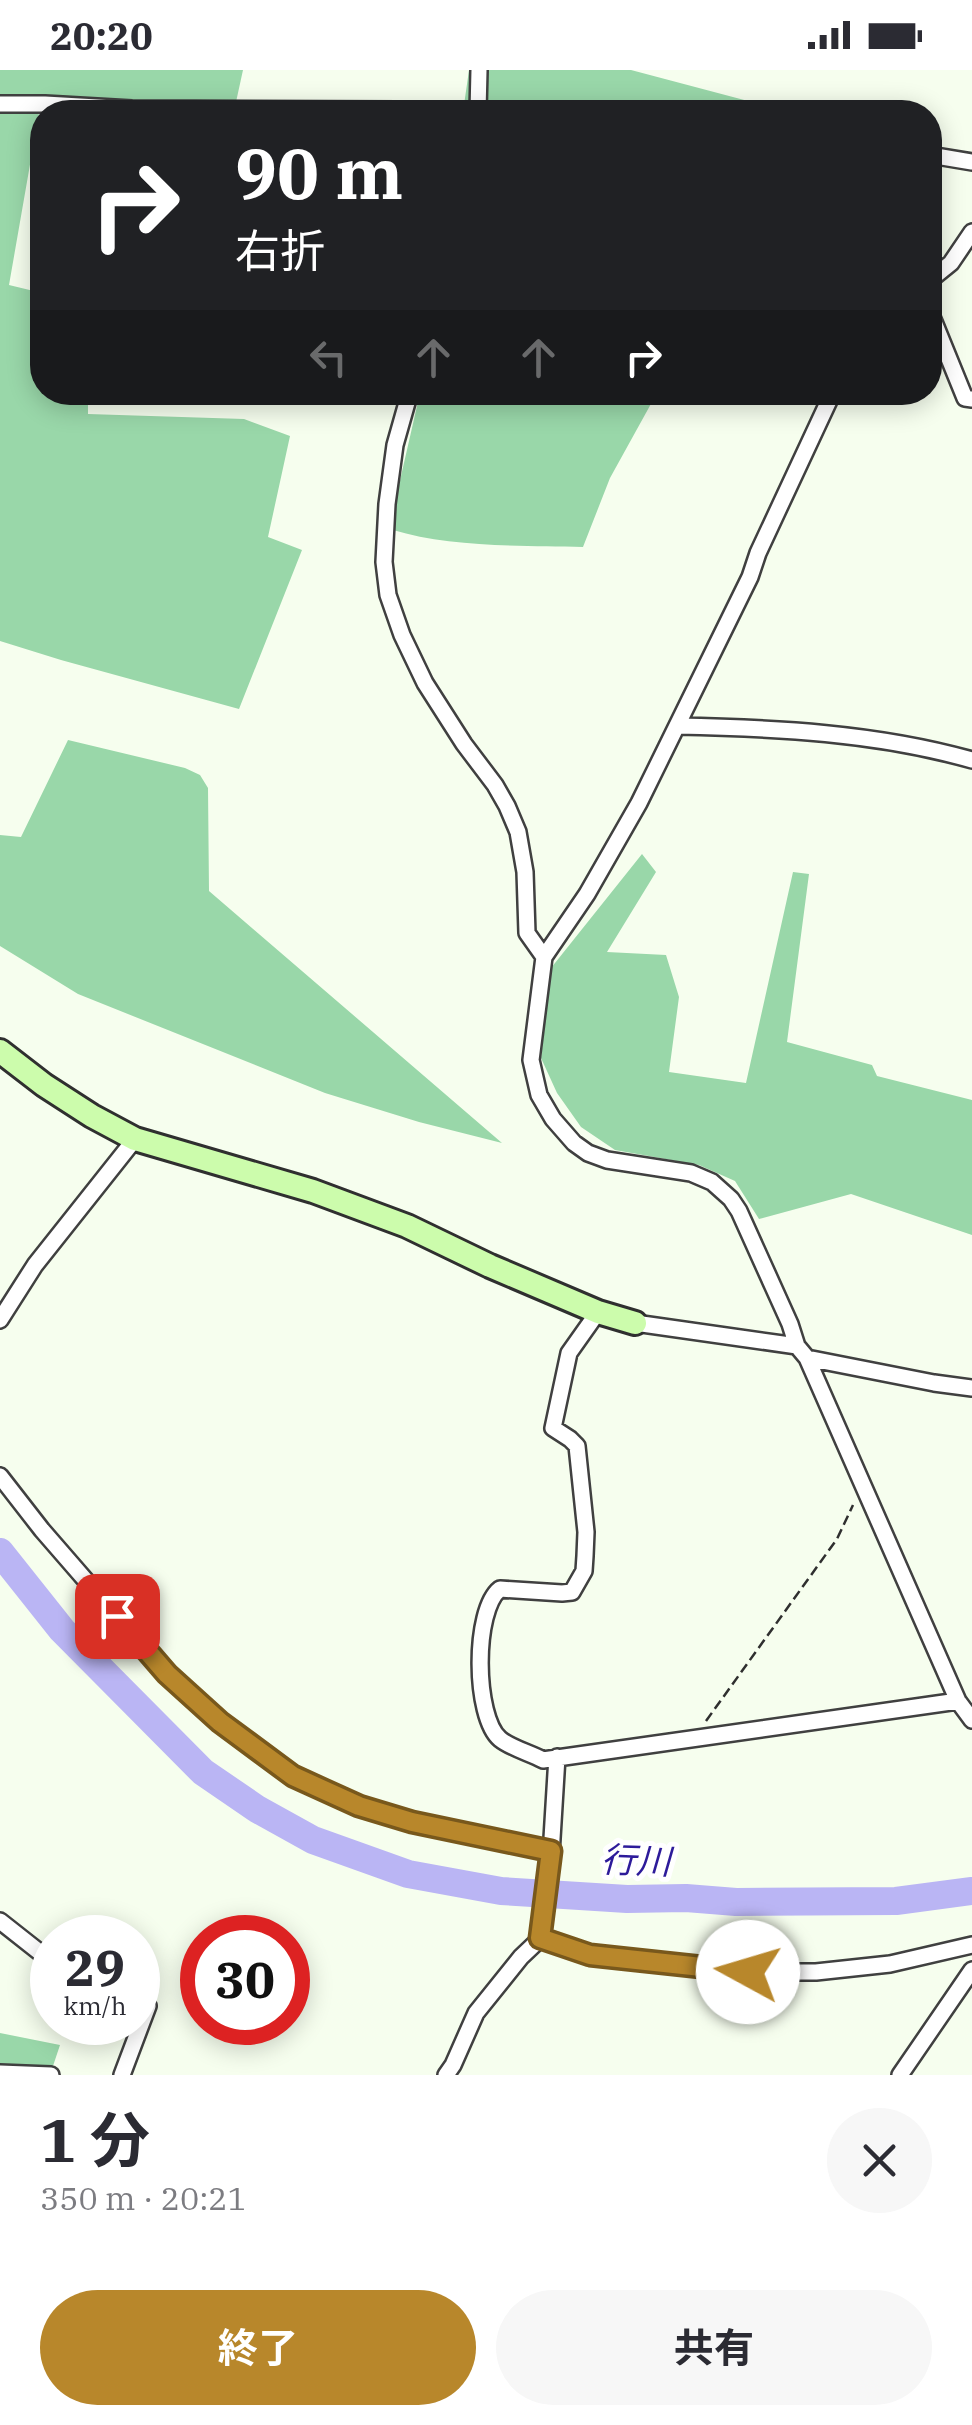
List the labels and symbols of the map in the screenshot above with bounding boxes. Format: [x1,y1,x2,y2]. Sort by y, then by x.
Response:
pin [75,1574,160,1659]
water label: 行川 [600,1836,676,1884]
speed limit sign: 30 [180,1915,310,2045]
position arrow [696,1920,800,2024]

